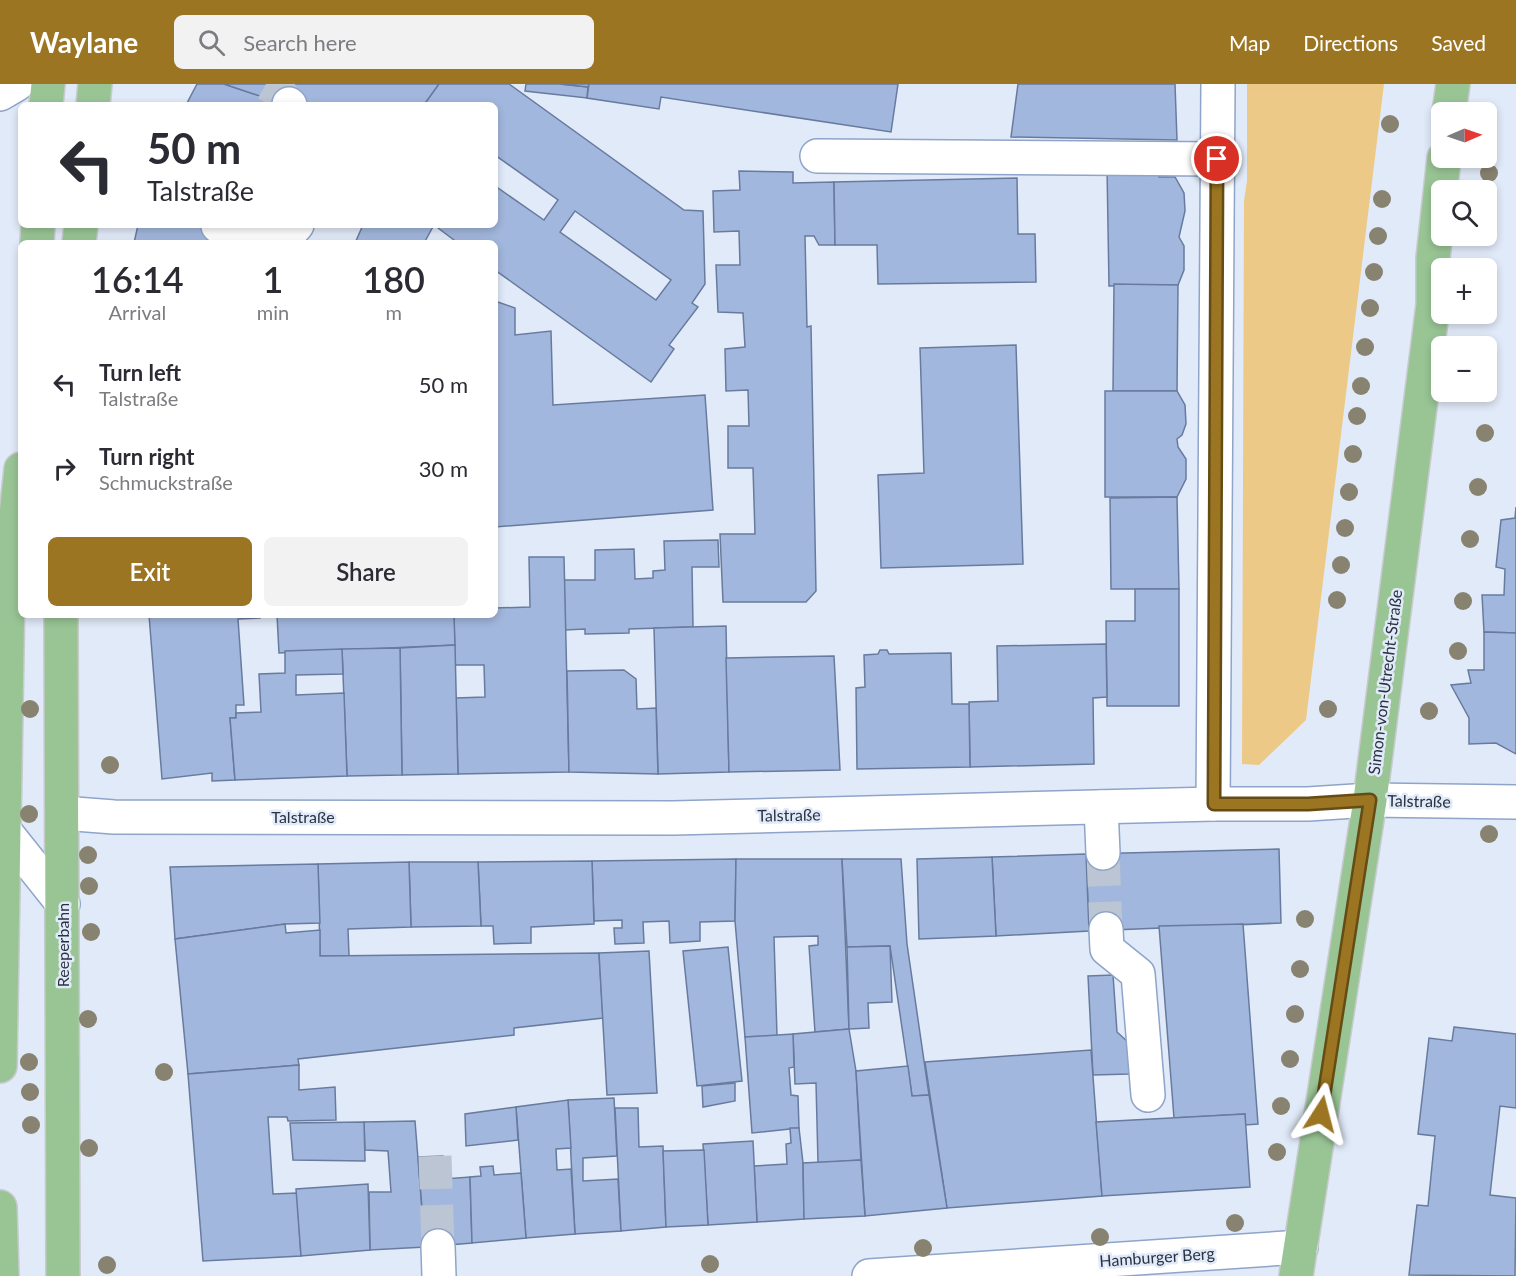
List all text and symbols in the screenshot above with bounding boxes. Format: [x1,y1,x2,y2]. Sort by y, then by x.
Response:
search box [174,15,594,69]
text: Waylane [30,25,138,59]
icon: search [195,26,228,59]
text: Search here [243,29,357,56]
text: Map [1229,30,1270,55]
text: Directions [1303,30,1398,55]
text: Saved [1431,30,1486,55]
north arrow [1431,102,1497,168]
map controls [1431,102,1497,402]
text: 50 m [147,123,241,173]
icon: left [48,126,126,204]
pin [1191,133,1242,184]
icon: arrive [1200,142,1233,175]
text: Talstraße [147,174,254,207]
button: search [1431,180,1497,246]
text: 16:14 [91,257,184,301]
text: 1 [263,257,283,301]
text: 180 [362,257,425,301]
button: + [1431,258,1497,324]
text: Arrival [109,300,166,324]
text: min [257,300,289,324]
text: m [385,300,402,324]
button: − [1431,336,1497,402]
text: Turn left [99,359,181,386]
icon: left [48,368,81,401]
text: 50 m [419,371,468,398]
text: Talstraße [99,386,178,410]
text: Turn right [99,443,194,470]
icon: right [48,452,81,485]
text: 30 m [419,455,468,482]
text: Schmuckstraße [99,470,233,494]
button: Exit [48,537,252,606]
button: Share [264,537,468,606]
street label: Simon-von-Utrecht-Straße [1364,588,1405,776]
street label: Talstraße [1387,790,1451,811]
street label: Talstraße [757,804,821,825]
street label: Talstraße [271,807,335,826]
street label: Reeperbahn [53,903,72,987]
position arrow [1289,1082,1353,1146]
street label: Hamburger Berg [1099,1243,1215,1270]

